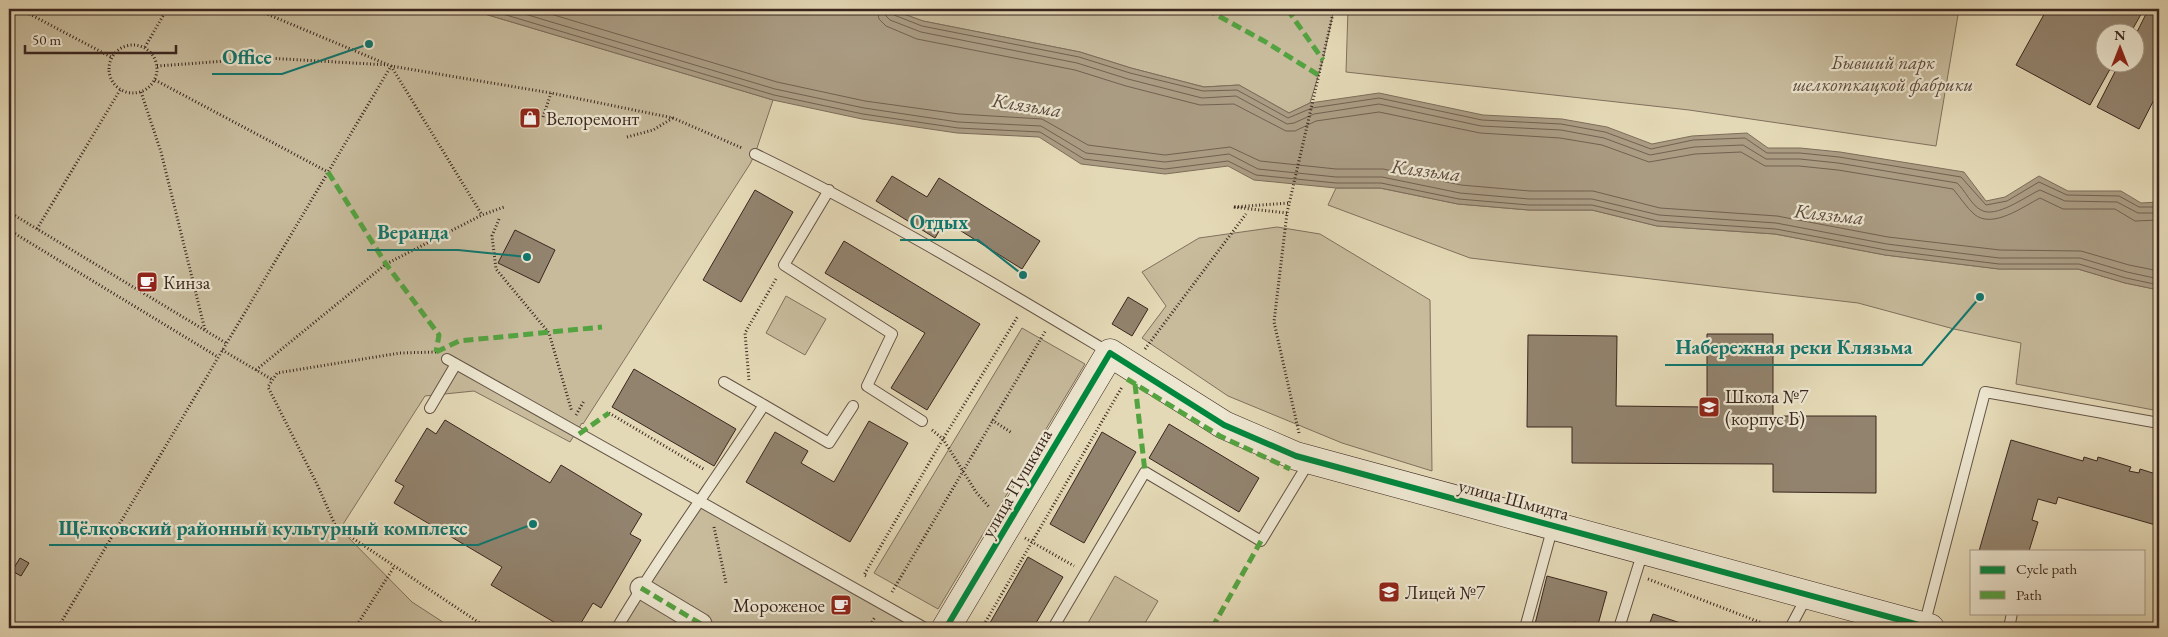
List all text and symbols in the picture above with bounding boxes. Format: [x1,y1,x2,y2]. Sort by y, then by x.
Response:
scale bar [25,22,176,54]
north arrow [2096,22,2146,72]
text: N [2114,26,2126,44]
text: 50 m [32,30,61,49]
callout: Office [212,39,282,74]
text: Office [222,44,272,70]
park label: Бывший парк шелкоткацкой фабрики [1793,50,1973,97]
water label: Клязьма [989,87,1064,123]
shop icon: Велоремонт [518,106,542,130]
place label: Велоремонт [546,106,640,131]
water label: Клязьма [1389,153,1462,187]
water label: Клязьма [1792,197,1865,231]
callout: Отдых [900,205,978,240]
text: Отдых [910,209,968,235]
callout: Веранда [367,215,458,250]
text: Веранда [377,219,449,245]
cafe icon: Кинза [135,270,159,294]
place label: Кинза [163,270,211,295]
callout: Набережная реки Клязьма [1665,330,1922,365]
text: Набережная реки Клязьма [1676,334,1913,360]
place label: Школа №7 (корпус Б) [1725,384,1809,431]
school or university icon: Школа №7 (корпус Б) [1697,395,1721,419]
street label: улица Пушкина [975,424,1058,542]
street label: улица Шмидта [1456,473,1572,526]
callout: Щёлковский районный культурный комплекс [49,510,478,545]
text: Щёлковский районный культурный комплекс [59,515,467,541]
legend [1970,550,2146,614]
text: Cycle path [2016,559,2078,578]
school or university icon: Лицей №7 [1377,580,1401,604]
place label: Лицей №7 [1405,580,1486,605]
text: Path [2016,585,2042,604]
place label: Мороженое [733,593,825,618]
cafe icon: Мороженое [829,593,853,617]

